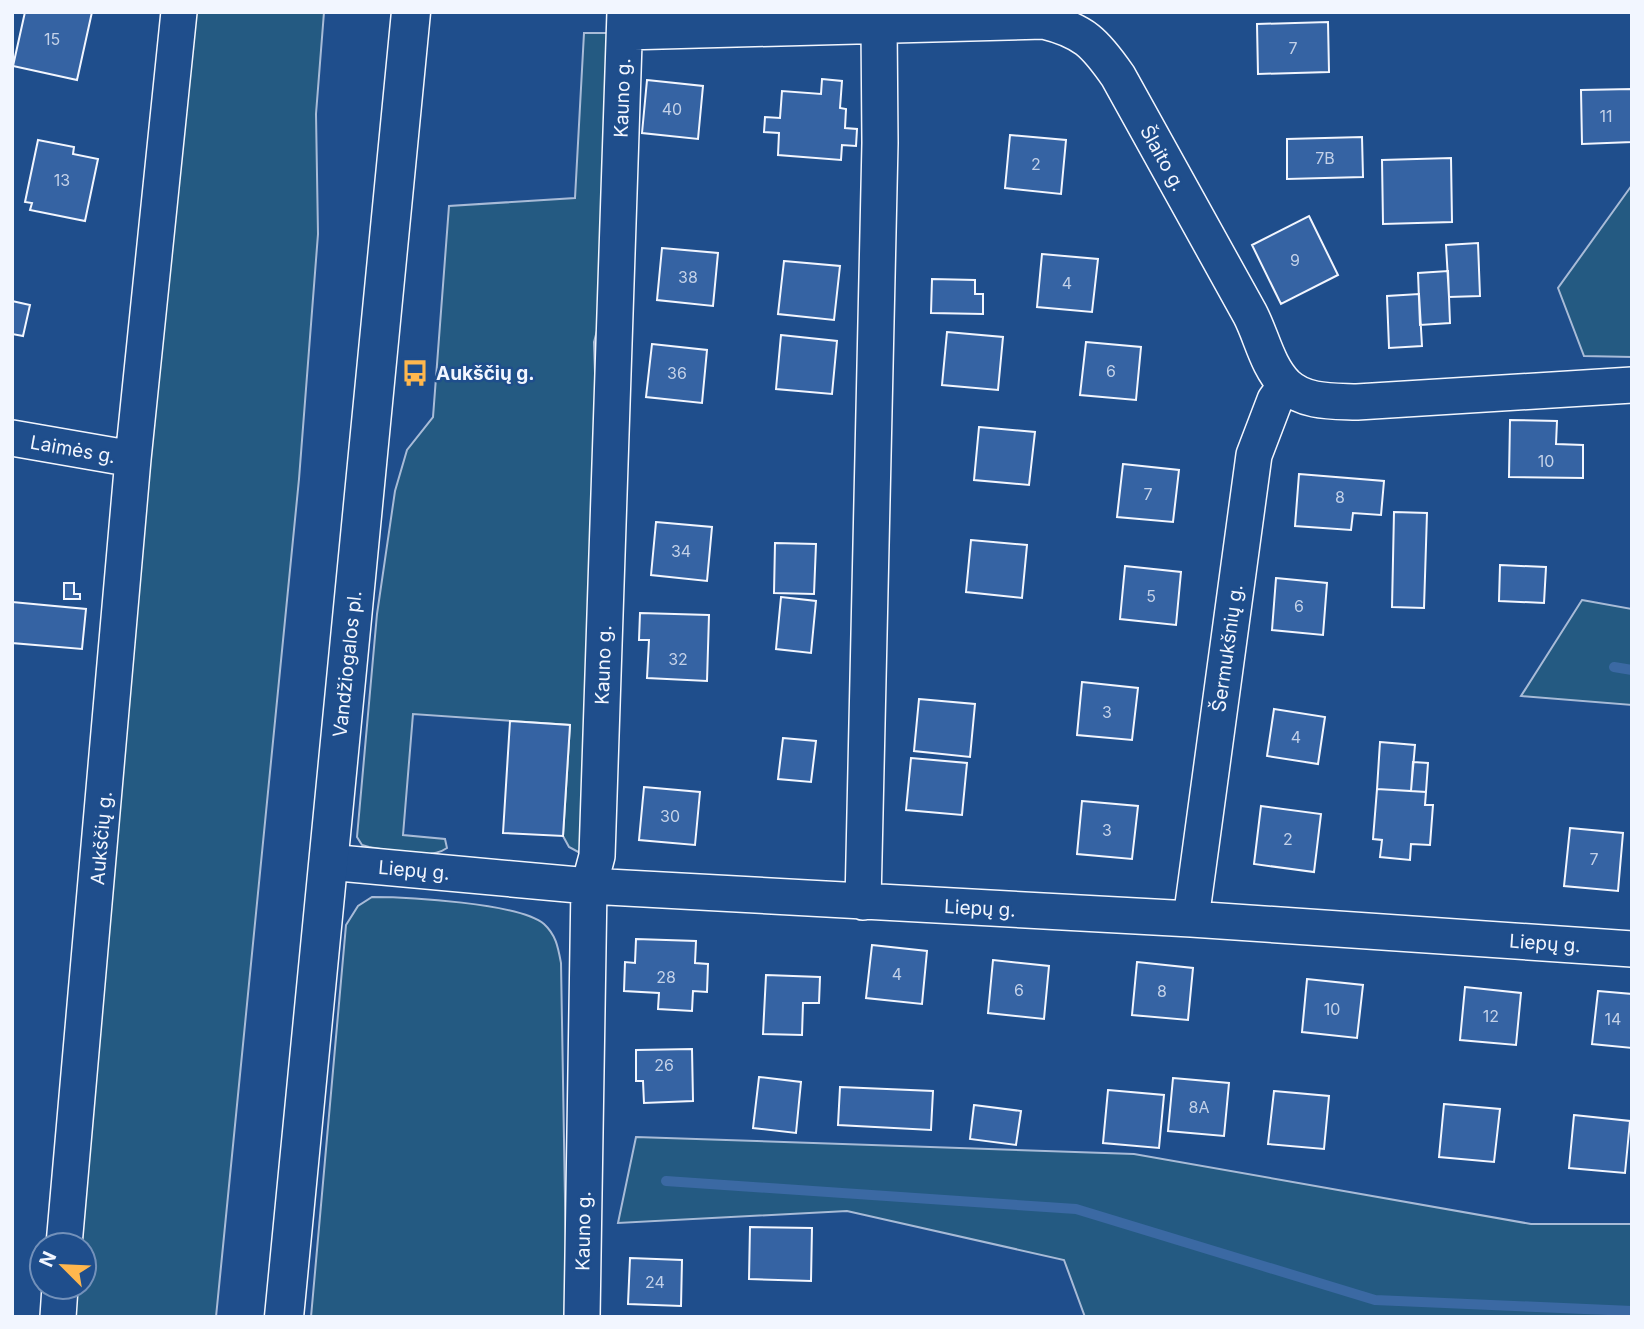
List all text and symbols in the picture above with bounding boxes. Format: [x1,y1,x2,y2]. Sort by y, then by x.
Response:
house number: 15 [44,29,60,49]
house number: 7 [1288,38,1298,58]
street label: Kauno g. [610,58,635,138]
house number: 40 [662,99,682,119]
house number: 11 [1599,106,1613,126]
street label: Šlaito g. [1135,121,1190,195]
house number: 7B [1315,148,1335,168]
house number: 2 [1031,154,1041,174]
house number: 13 [54,170,70,190]
house number: 9 [1290,250,1300,270]
house number: 38 [678,267,698,287]
house number: 4 [1062,273,1072,293]
bus stop icon: Aukščių g. [400,358,430,388]
house number: 6 [1106,361,1116,381]
place label: Aukščių g. [436,362,535,385]
house number: 36 [667,363,687,383]
street label: Laimės g. [28,431,117,468]
house number: 10 [1538,451,1554,471]
house number: 7 [1143,484,1153,504]
house number: 8 [1335,487,1345,507]
house number: 34 [671,541,691,561]
street label: Šermukšnių g. [1207,583,1248,713]
house number: 5 [1146,586,1156,606]
street label: Vandžiogalos pl. [328,589,367,739]
house number: 6 [1294,596,1304,616]
street label: Kauno g. [591,625,616,705]
house number: 32 [668,649,688,669]
house number: 3 [1102,702,1112,722]
house number: 4 [1291,727,1301,747]
street label: Aukščių g. [86,790,117,886]
house number: 30 [660,806,680,826]
house number: 3 [1102,820,1112,840]
house number: 2 [1283,829,1293,849]
house number: 7 [1589,849,1599,869]
street label: Liepų g. [377,856,451,885]
street label: Liepų g. [944,895,1016,922]
street label: Liepų g. [1508,930,1582,957]
house number: 4 [892,964,902,984]
house number: 28 [656,967,676,987]
house number: 6 [1014,980,1024,1000]
house number: 8 [1157,981,1167,1001]
house number: 10 [1324,999,1340,1019]
house number: 12 [1483,1006,1499,1026]
house number: 14 [1605,1009,1621,1029]
house number: 26 [654,1055,674,1075]
house number: 8A [1189,1097,1209,1117]
street label: Kauno g. [571,1191,596,1271]
north arrow [28,1231,98,1301]
text: N [34,1248,61,1271]
house number: 24 [645,1272,665,1292]

